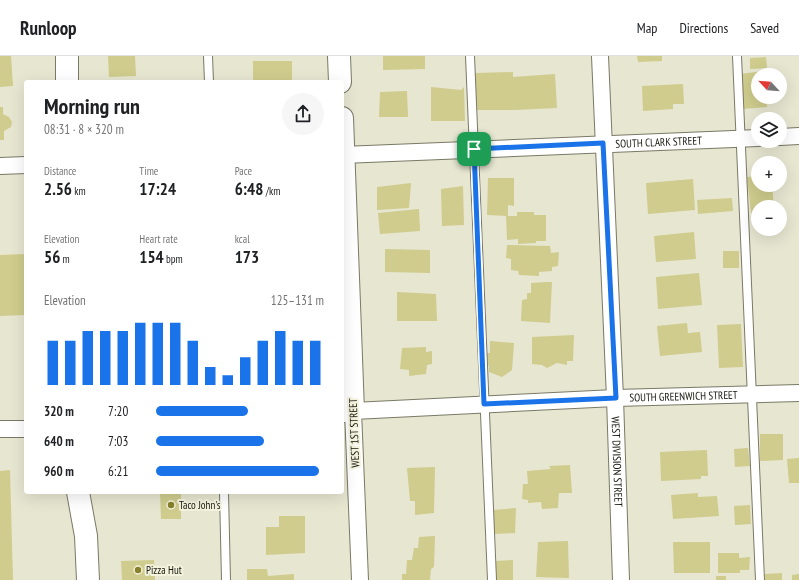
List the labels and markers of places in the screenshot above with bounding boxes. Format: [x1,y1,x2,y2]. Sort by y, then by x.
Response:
pin [457,132,491,166]
place label: Taco John's [179,498,221,512]
marker: Taco John's [166,500,176,510]
place label: Pizza Hut [146,563,182,577]
marker: Pizza Hut [133,565,143,575]

